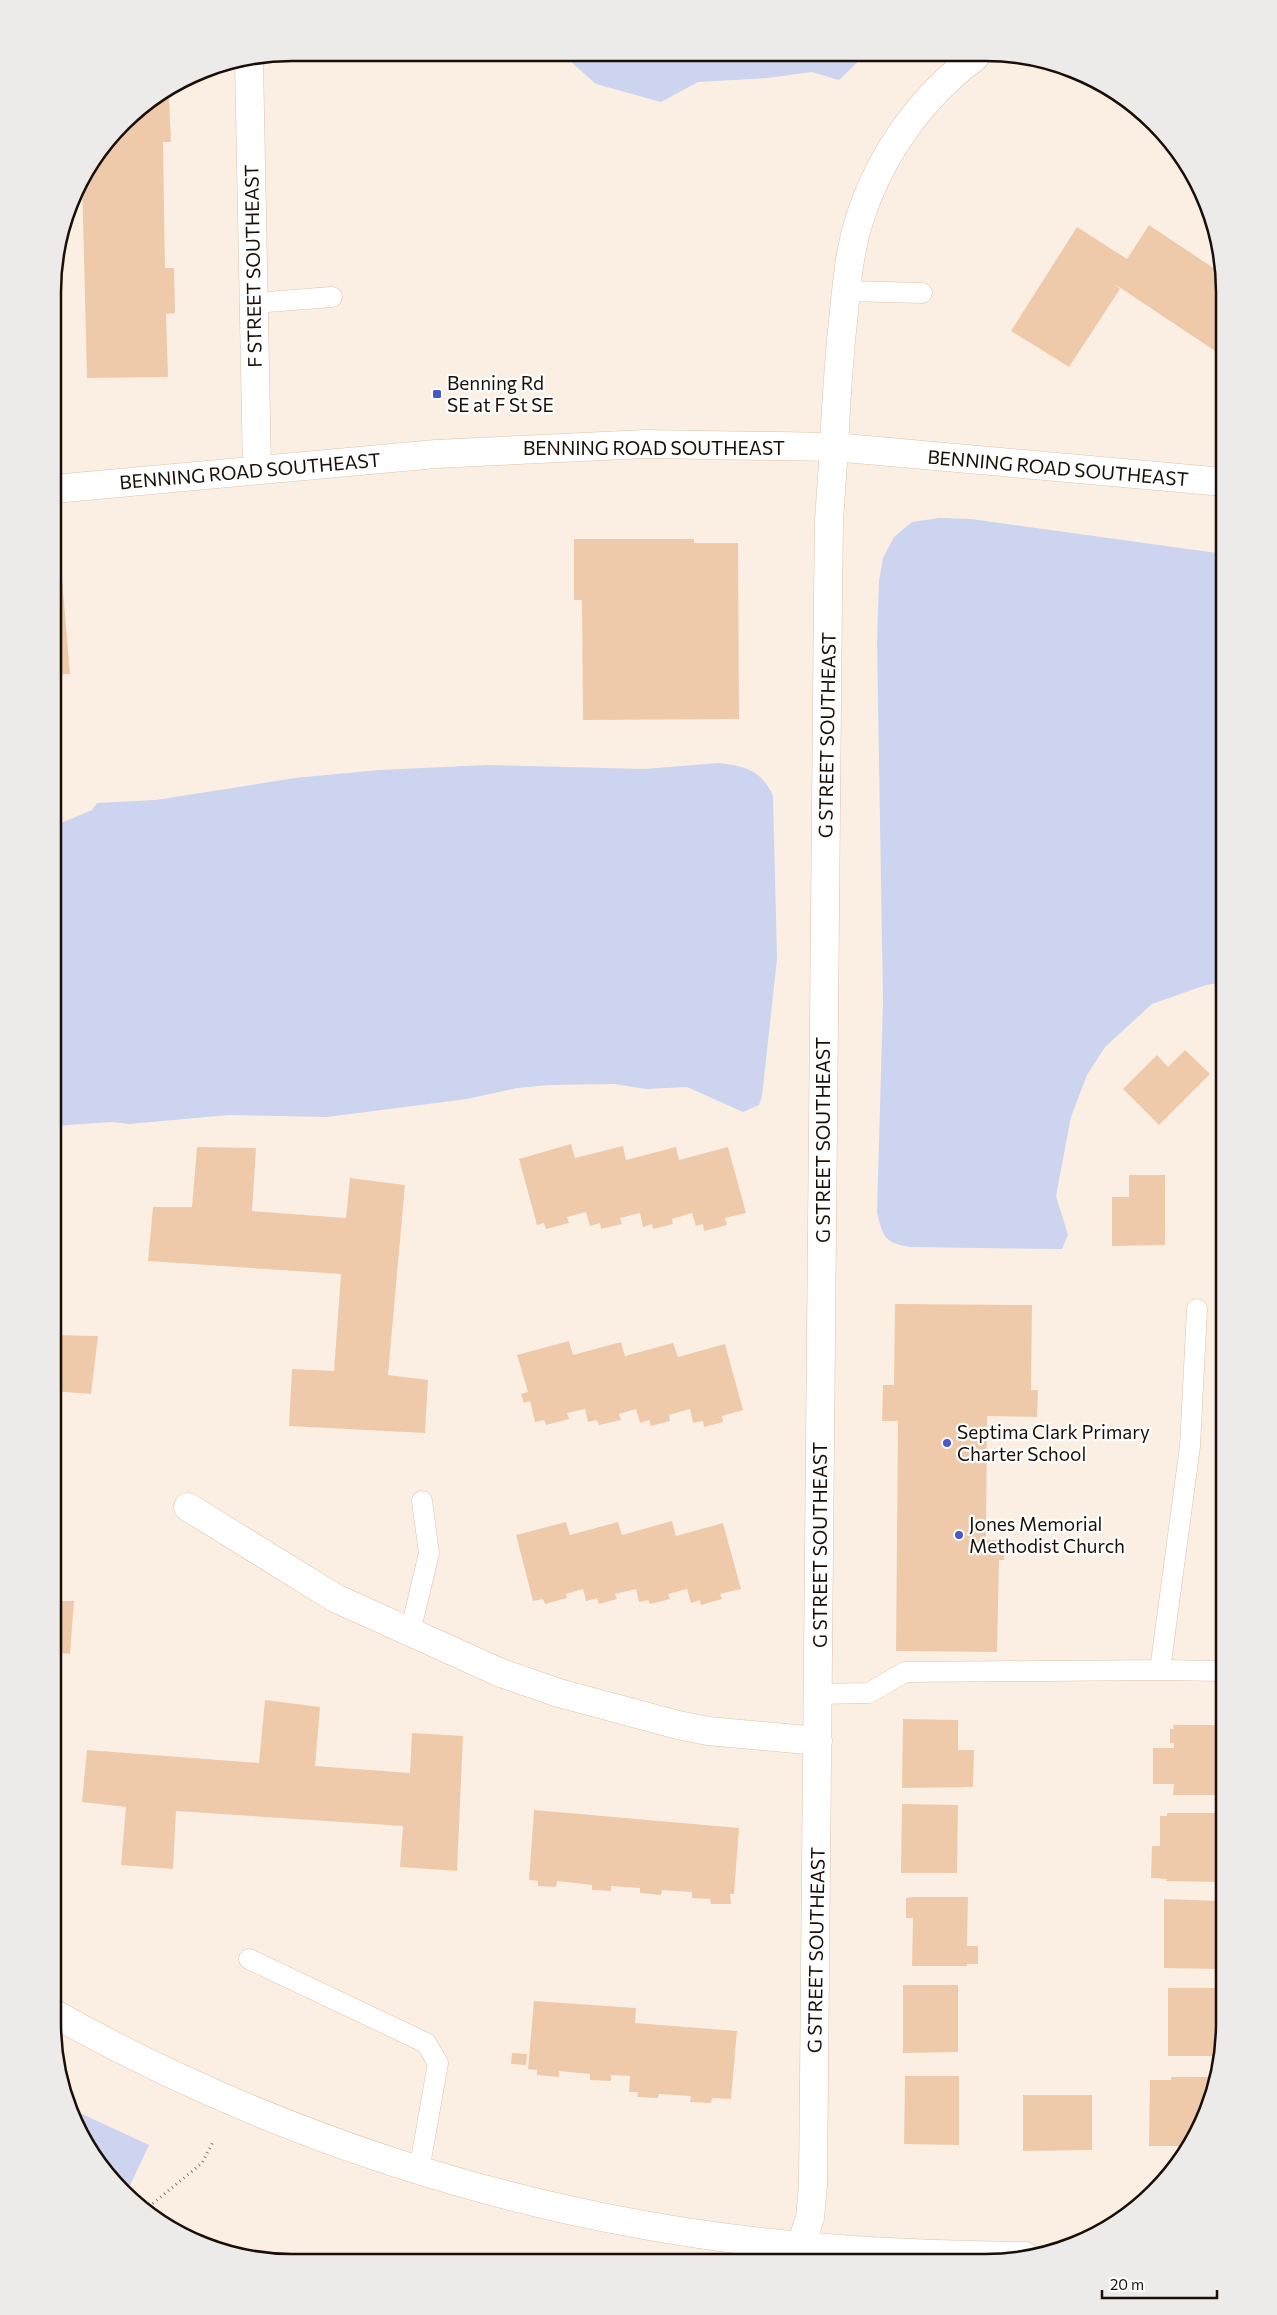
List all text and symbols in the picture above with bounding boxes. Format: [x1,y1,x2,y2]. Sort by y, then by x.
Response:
street label: F STREET SOUTHEAST [239,164,266,368]
place label: Benning Rd SE at F St SE [447,371,554,416]
marker: Benning Rd SE at F St SE [431,388,443,400]
street label: BENNING ROAD SOUTHEAST [523,436,785,459]
street label: BENNING ROAD SOUTHEAST [927,445,1190,490]
street label: BENNING ROAD SOUTHEAST [118,448,381,493]
street label: G STREET SOUTHEAST [813,632,840,838]
street label: G STREET SOUTHEAST [811,1037,834,1243]
place label: Septima Clark Primary Charter School [957,1420,1150,1465]
marker: Septima Clark Primary Charter School [941,1437,953,1449]
street label: G STREET SOUTHEAST [808,1442,831,1648]
place label: Jones Memorial Methodist Church [969,1512,1125,1557]
marker: Jones Memorial Methodist Church [953,1529,965,1541]
street label: G STREET SOUTHEAST [802,1847,829,2053]
scale bar [1102,2268,1217,2300]
text: 20 m [1110,2275,1144,2293]

